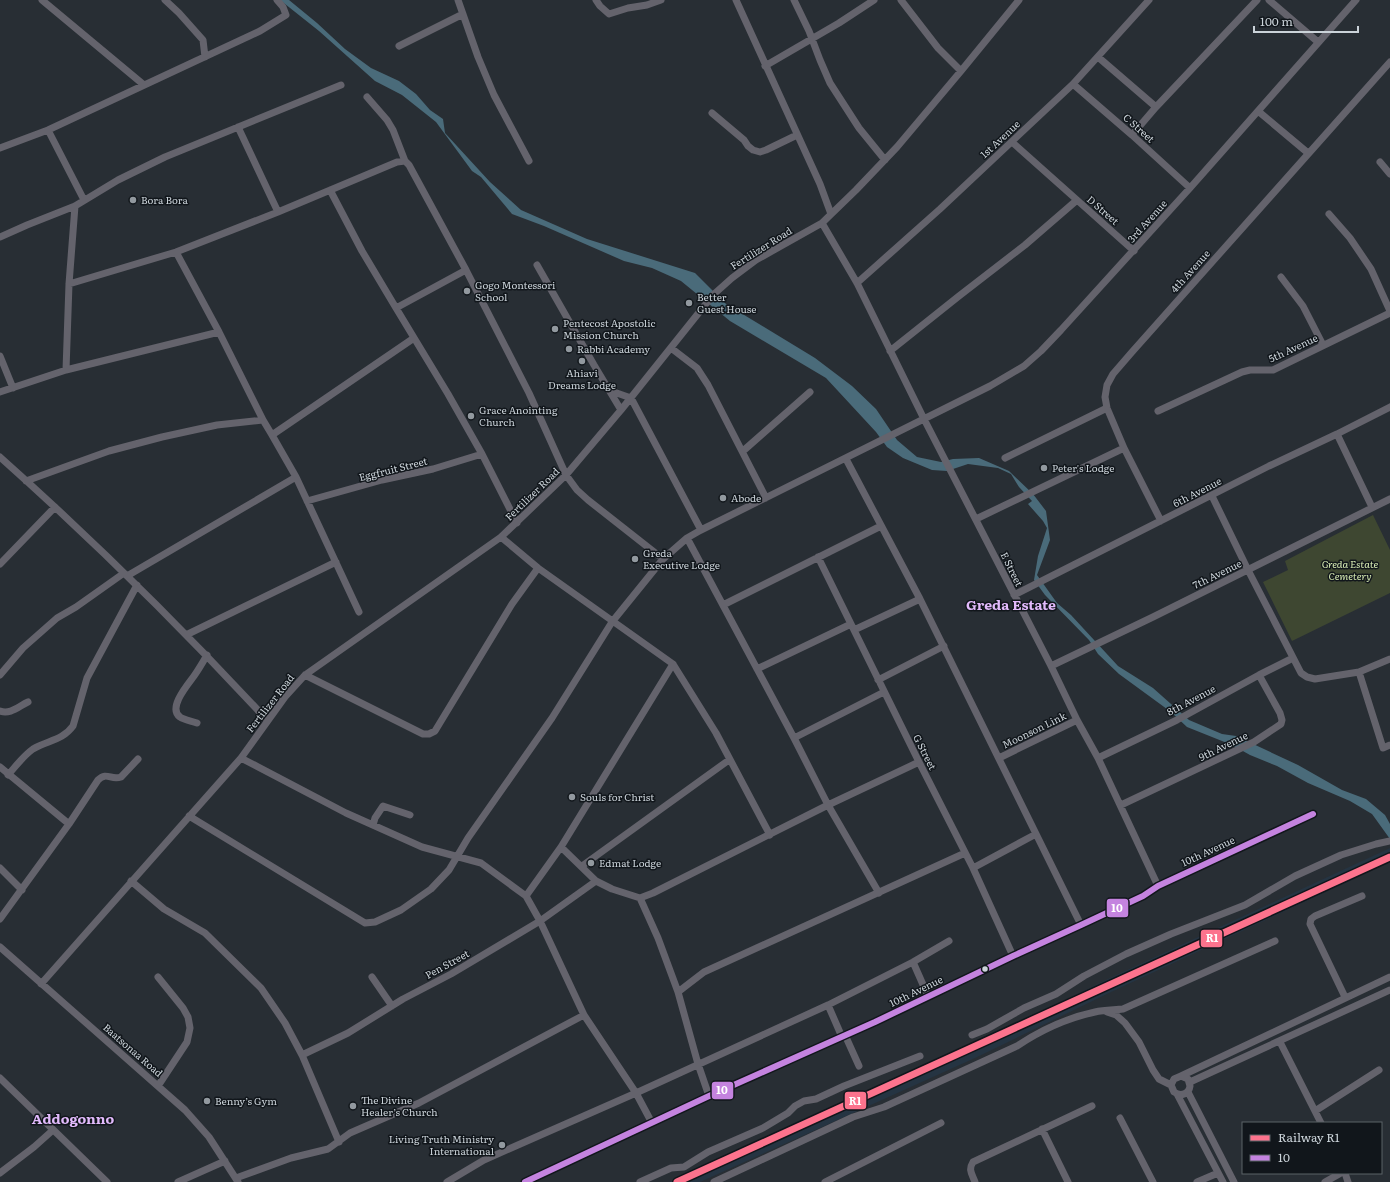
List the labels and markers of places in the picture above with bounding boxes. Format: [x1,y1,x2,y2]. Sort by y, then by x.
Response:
place label: Bora Bora [141,192,189,207]
marker: Bora Bora [128,195,138,205]
place label: Gogo Montessori School [475,277,556,304]
marker: Gogo Montessori School [462,286,472,296]
place label: Better Guest House [697,289,757,316]
marker: Better Guest House [684,298,694,308]
place label: Pentecost Apostolic Mission Church [563,315,656,342]
marker: Pentecost Apostolic Mission Church [550,324,560,334]
place label: Rabbi Academy [577,341,650,356]
marker: Rabbi Academy [564,344,574,354]
marker: Ahiavi Dreams Lodge [577,356,587,366]
place label: Ahiavi Dreams Lodge [548,365,616,392]
place label: Grace Anointing Church [479,402,558,429]
marker: Grace Anointing Church [466,411,476,421]
place label: Peter's Lodge [1052,460,1114,475]
marker: Peter's Lodge [1039,463,1049,473]
place label: Abode [731,490,761,505]
marker: Abode [718,493,728,503]
place label: Greda Executive Lodge [643,545,720,572]
marker: Greda Executive Lodge [630,554,640,564]
place label: Souls for Christ [580,789,654,804]
marker: Souls for Christ [567,792,577,802]
place label: Edmat Lodge [599,855,661,870]
marker: Edmat Lodge [586,858,596,868]
unlabelled marker [980,964,990,974]
place label: The Divine Healer’s Church [361,1092,438,1119]
place label: Benny’s Gym [215,1093,277,1108]
marker: Benny’s Gym [202,1096,212,1106]
marker: The Divine Healer’s Church [348,1101,358,1111]
place label: Living Truth Ministry International [389,1131,495,1158]
marker: Living Truth Ministry International [497,1140,507,1150]

